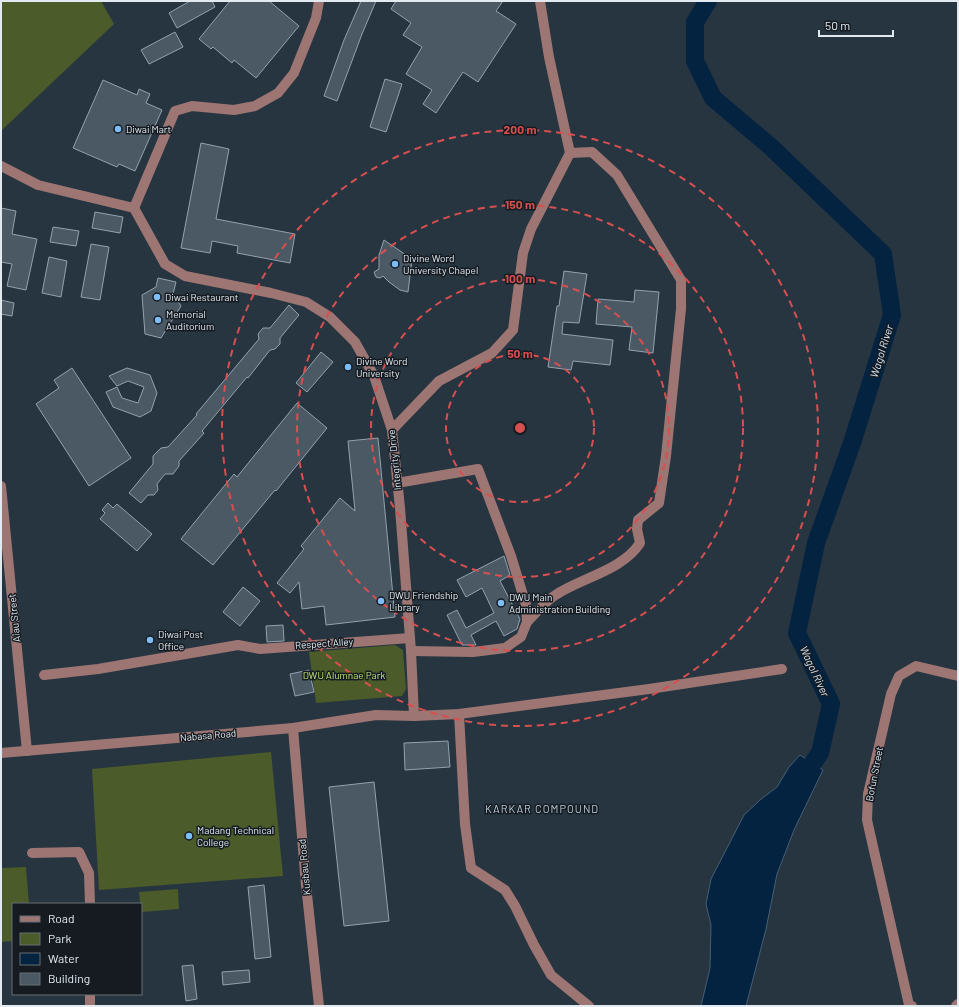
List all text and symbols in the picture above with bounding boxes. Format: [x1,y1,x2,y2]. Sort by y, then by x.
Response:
scale bar [819,12,893,38]
text: 50 m [825,18,850,32]
text: 200 m [504,122,536,136]
place label: Diwai Mart [126,123,172,135]
marker: Diwai Mart [113,124,123,134]
text: 150 m [505,197,535,211]
place label: Divine Word University Chapel [403,252,478,276]
marker: Divine Word University Chapel [390,259,400,269]
text: 100 m [505,271,535,285]
place label: Diwai Restaurant [165,291,239,303]
marker: Diwai Restaurant [152,292,162,302]
place label: Memorial Auditorium [166,308,214,332]
marker: Memorial Auditorium [153,315,163,325]
water label: Wagol River [867,322,896,379]
text: 50 m [507,346,533,360]
place label: Divine Word University [356,355,407,379]
marker: Divine Word University [343,362,353,372]
centre of rings [513,421,527,435]
street label: Integrity Drive [385,429,403,491]
place label: DWU Friendship Library [389,589,458,613]
place label: DWU Main Administration Building [509,591,610,615]
street label: Aiau Street [5,593,22,643]
marker: DWU Friendship Library [376,596,386,606]
marker: DWU Main Administration Building [496,598,506,608]
place label: Diwai Post Office [158,628,203,652]
marker: Diwai Post Office [145,635,155,645]
street label: Respect Alley [295,635,354,651]
water label: Wagol River [798,644,833,699]
park label: DWU Alumnae Park [303,669,385,681]
street label: Nabasa Road [179,727,237,743]
street label: Bofun Street [863,745,885,802]
district label: KARKAR COMPOUND [485,802,599,815]
place label: Madang Technical College [197,824,274,848]
marker: Madang Technical College [184,831,194,841]
street label: Kusbau Road [296,838,312,896]
legend [12,903,142,995]
text: Road [48,911,75,925]
text: Park [48,931,72,945]
text: Water [48,951,80,965]
text: Building [48,971,90,985]

